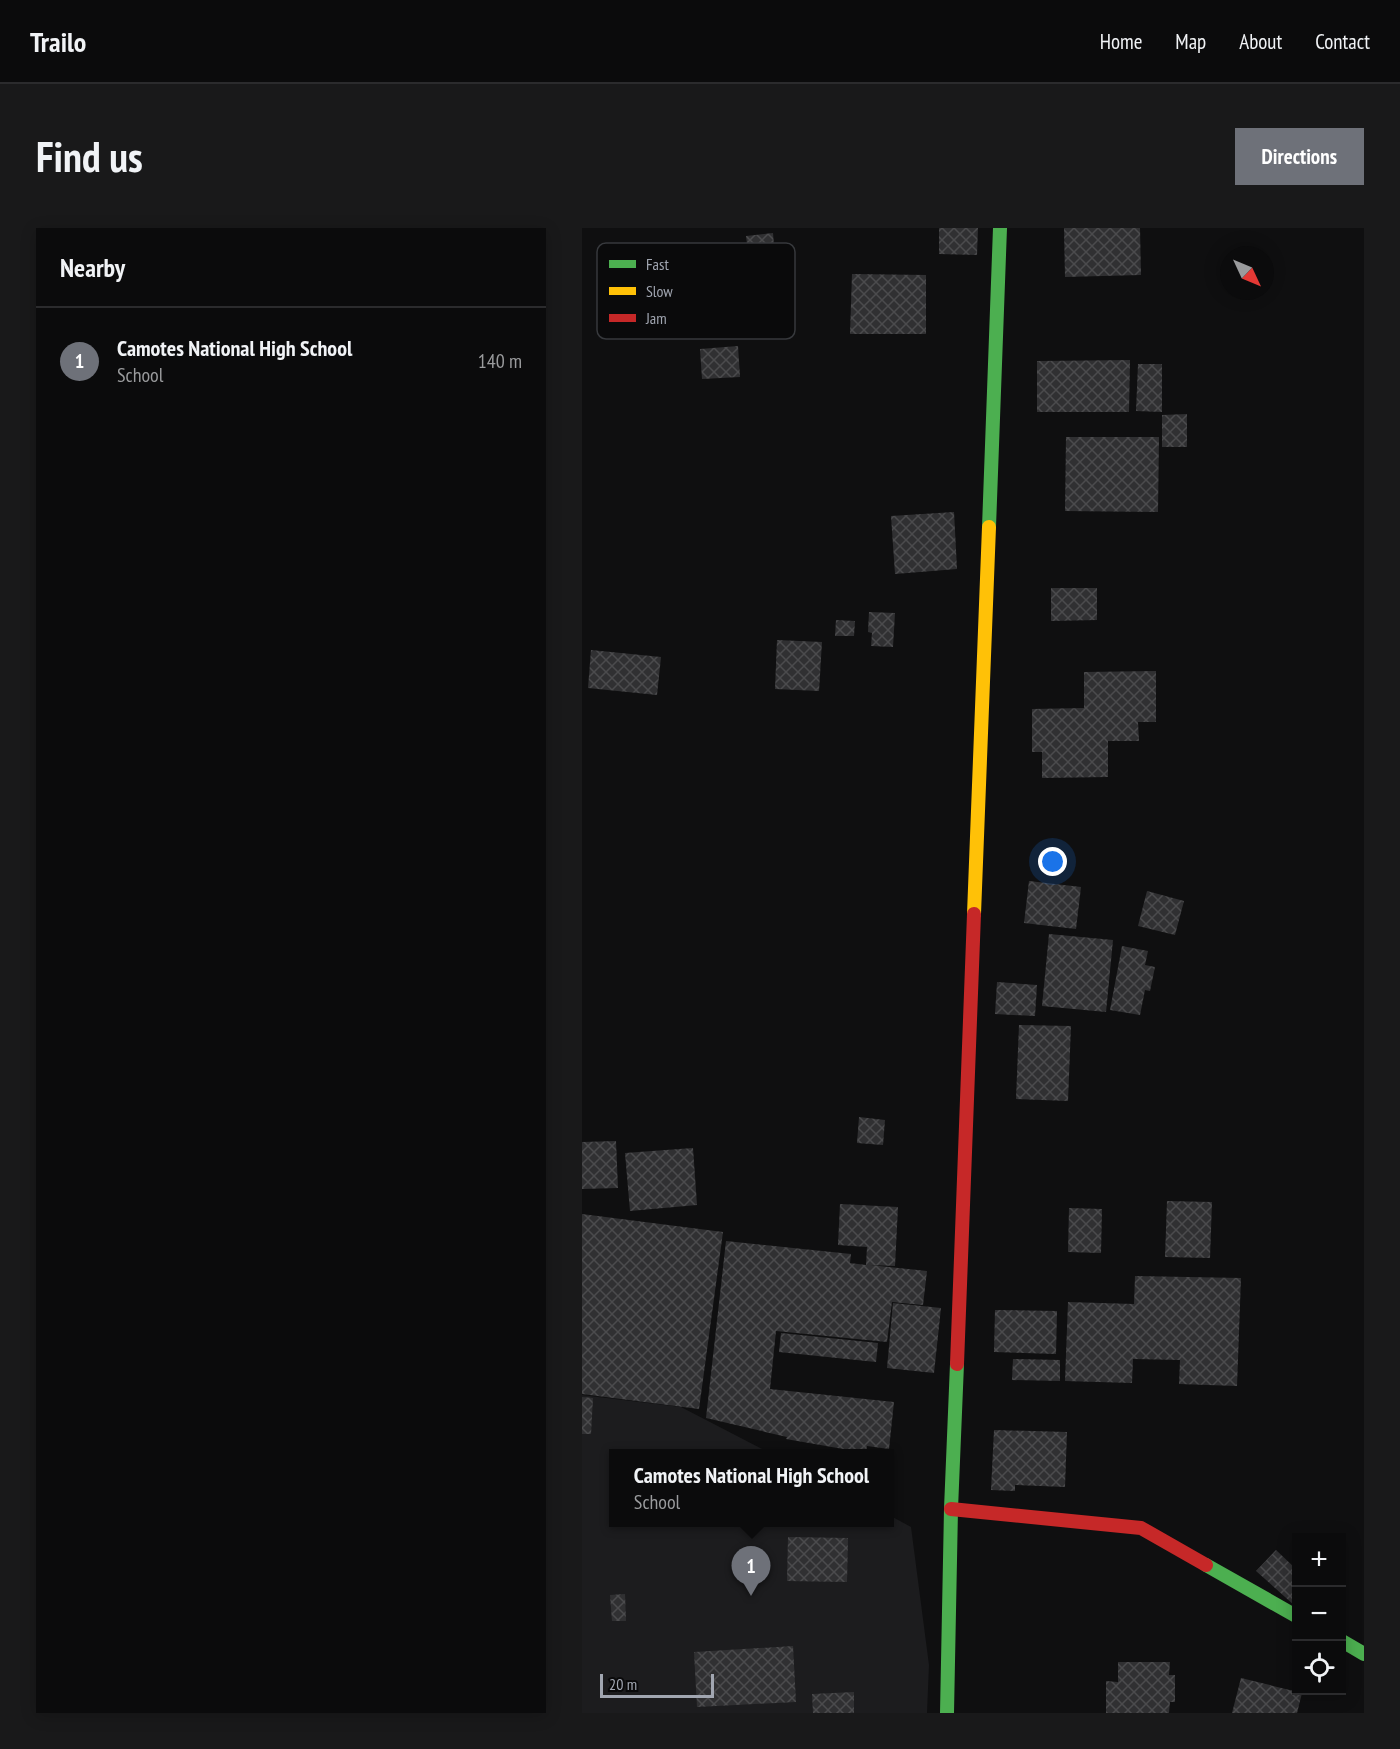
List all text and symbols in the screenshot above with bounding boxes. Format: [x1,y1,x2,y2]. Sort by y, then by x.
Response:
text: Trailo [30,23,86,60]
text: Home [1100,28,1142,55]
text: Map [1175,28,1206,55]
text: About [1239,28,1282,55]
text: Contact [1315,28,1370,55]
button: Directions [1235,128,1364,185]
text: Find us [36,129,143,184]
legend [597,243,795,339]
north arrow [1220,246,1274,300]
text: Nearby [60,251,125,284]
text: Fast [646,254,669,274]
text: Slow [646,281,673,301]
text: Jam [645,308,667,328]
text: Camotes National High School [117,334,352,362]
text: 1 [75,348,84,374]
text: 140 m [478,348,522,374]
text: School [117,362,163,388]
your location [1038,847,1067,876]
popup [609,1449,894,1527]
text: Camotes National High School [634,1461,869,1489]
text: School [634,1489,680,1515]
map controls [1292,1533,1346,1695]
button: + [1292,1533,1346,1587]
pin: 1 [732,1546,770,1596]
button: − [1292,1587,1346,1641]
button: locate [1292,1641,1346,1695]
scale bar [600,1671,714,1698]
text: 20 m [609,1674,637,1694]

